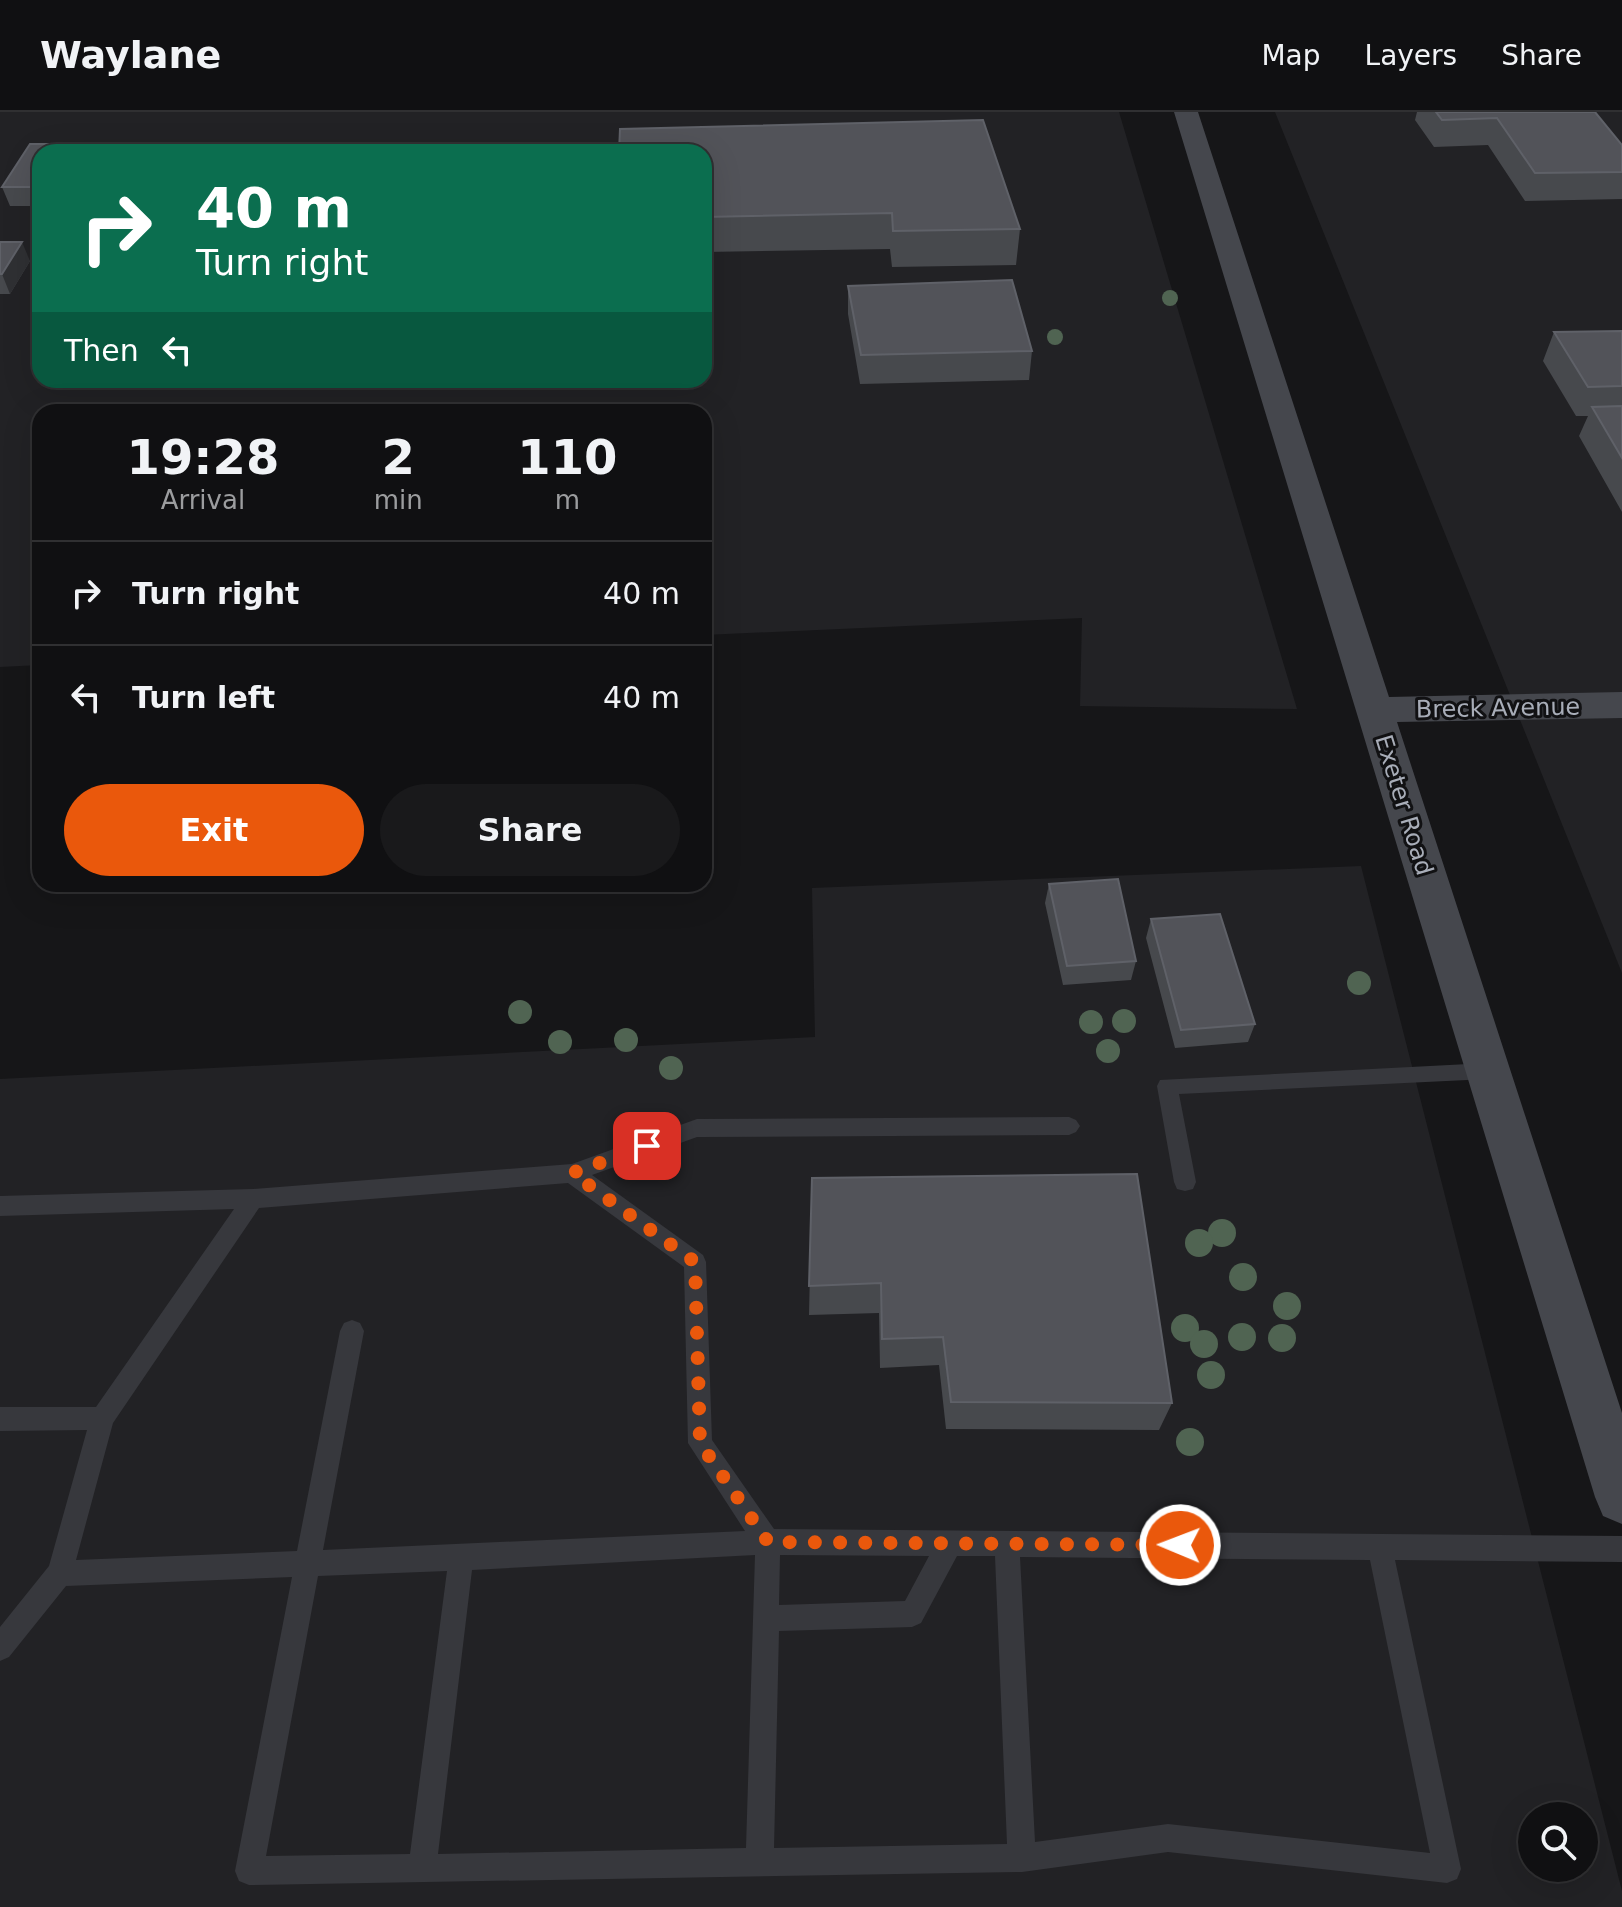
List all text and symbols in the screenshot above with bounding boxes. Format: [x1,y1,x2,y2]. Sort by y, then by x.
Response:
text: Waylane [40,33,221,77]
text: Map [1261,39,1321,72]
text: Layers [1365,39,1457,72]
text: Share [1501,39,1582,72]
text: 40 m [196,175,352,240]
icon: right [64,176,168,280]
text: Turn right [196,242,368,283]
icon: left [155,328,199,372]
text: Then [64,333,139,368]
text: 19:28 [126,429,279,485]
text: 2 [382,429,415,485]
text: 110 [517,429,617,485]
text: Arrival [161,485,245,515]
text: min [374,485,423,515]
text: m [555,485,580,515]
icon: right [64,571,108,615]
text: Turn right [132,576,299,611]
text: 40 m [603,576,680,611]
icon: left [64,675,108,719]
text: Turn left [132,680,275,715]
text: 40 m [603,680,680,715]
street label: Breck Avenue [1416,693,1580,723]
street label: Exeter Road [1369,731,1439,879]
button: Exit [64,784,364,876]
button: Share [380,784,680,876]
pin [613,1112,681,1180]
icon: arrive [625,1124,669,1168]
position arrow [1138,1503,1222,1587]
map controls [1518,1802,1598,1882]
button: search [1518,1802,1598,1882]

